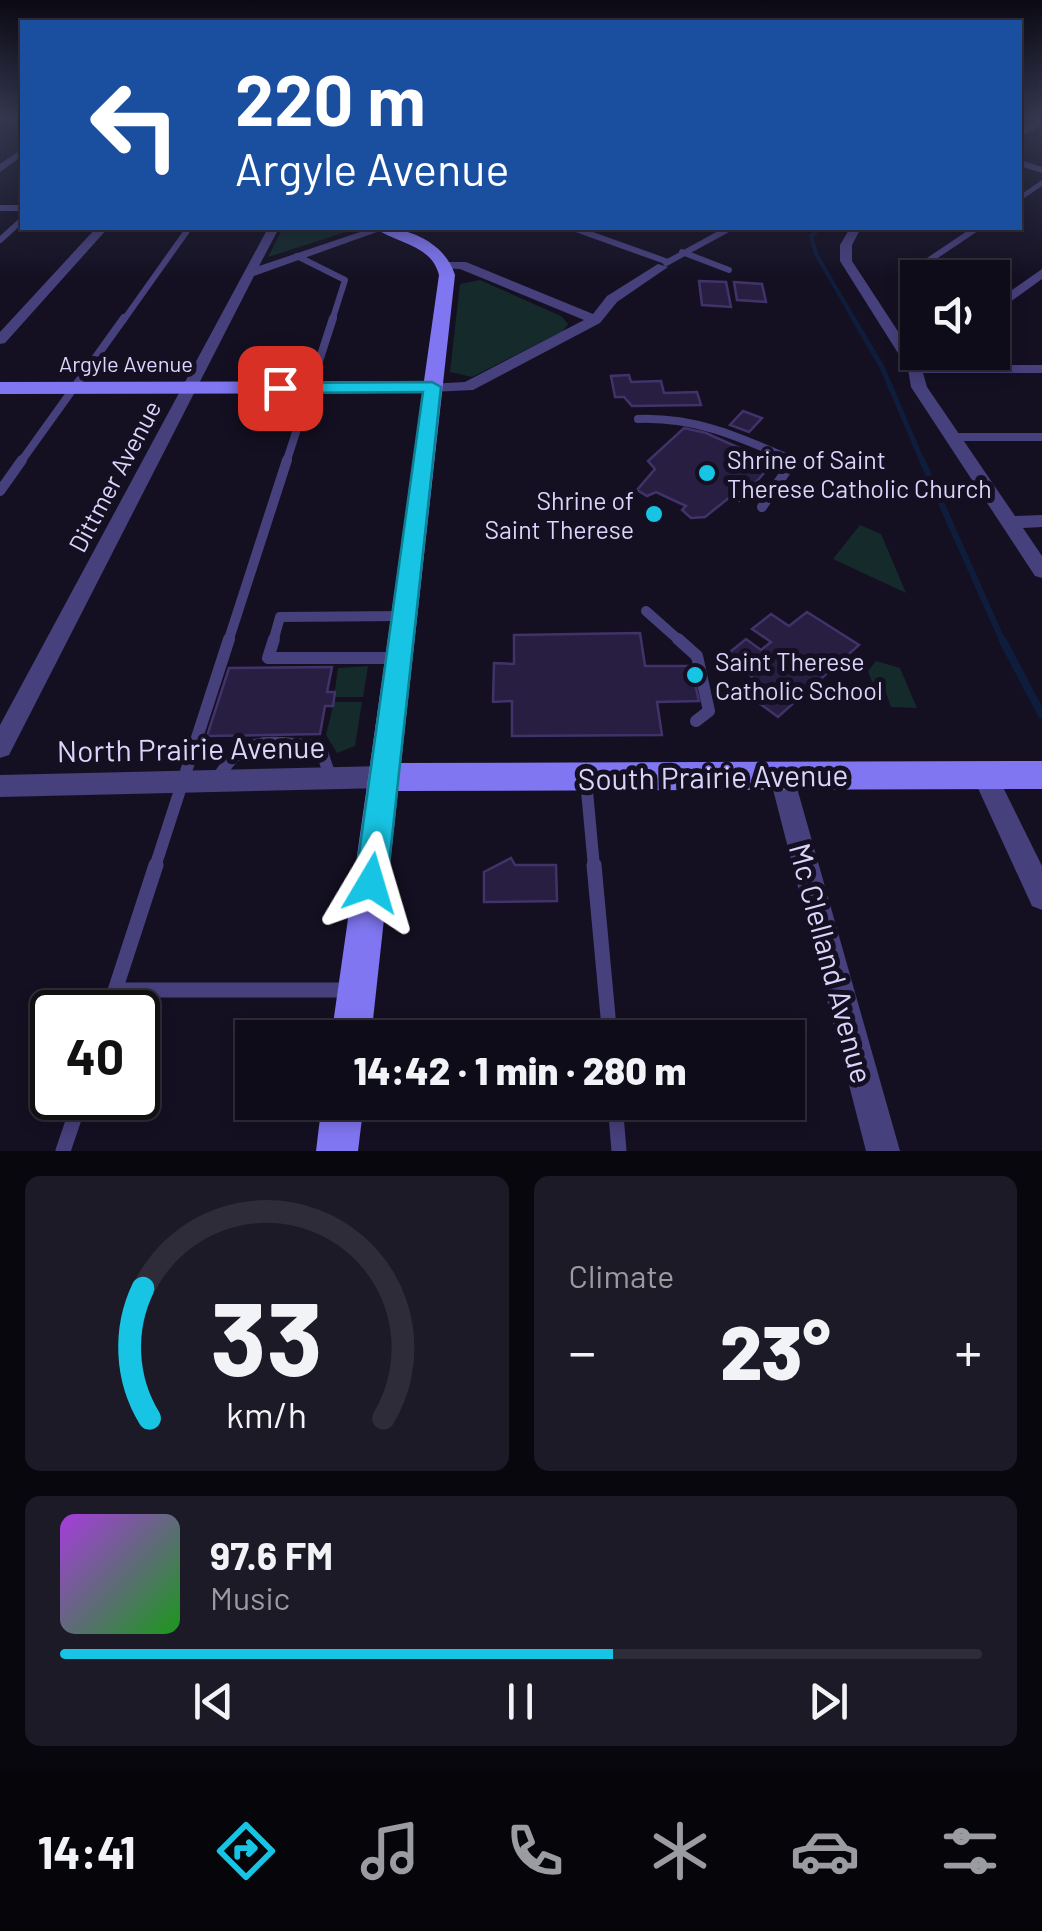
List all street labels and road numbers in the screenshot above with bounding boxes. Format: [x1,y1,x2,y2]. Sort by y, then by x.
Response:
street label: Argyle Avenue [59,350,193,376]
street label: Dittmer Avenue [61,395,167,557]
street label: North Prairie Avenue [56,728,326,768]
street label: South Prairie Avenue [577,756,849,796]
street label: Mc Clelland Avenue [783,839,881,1087]

